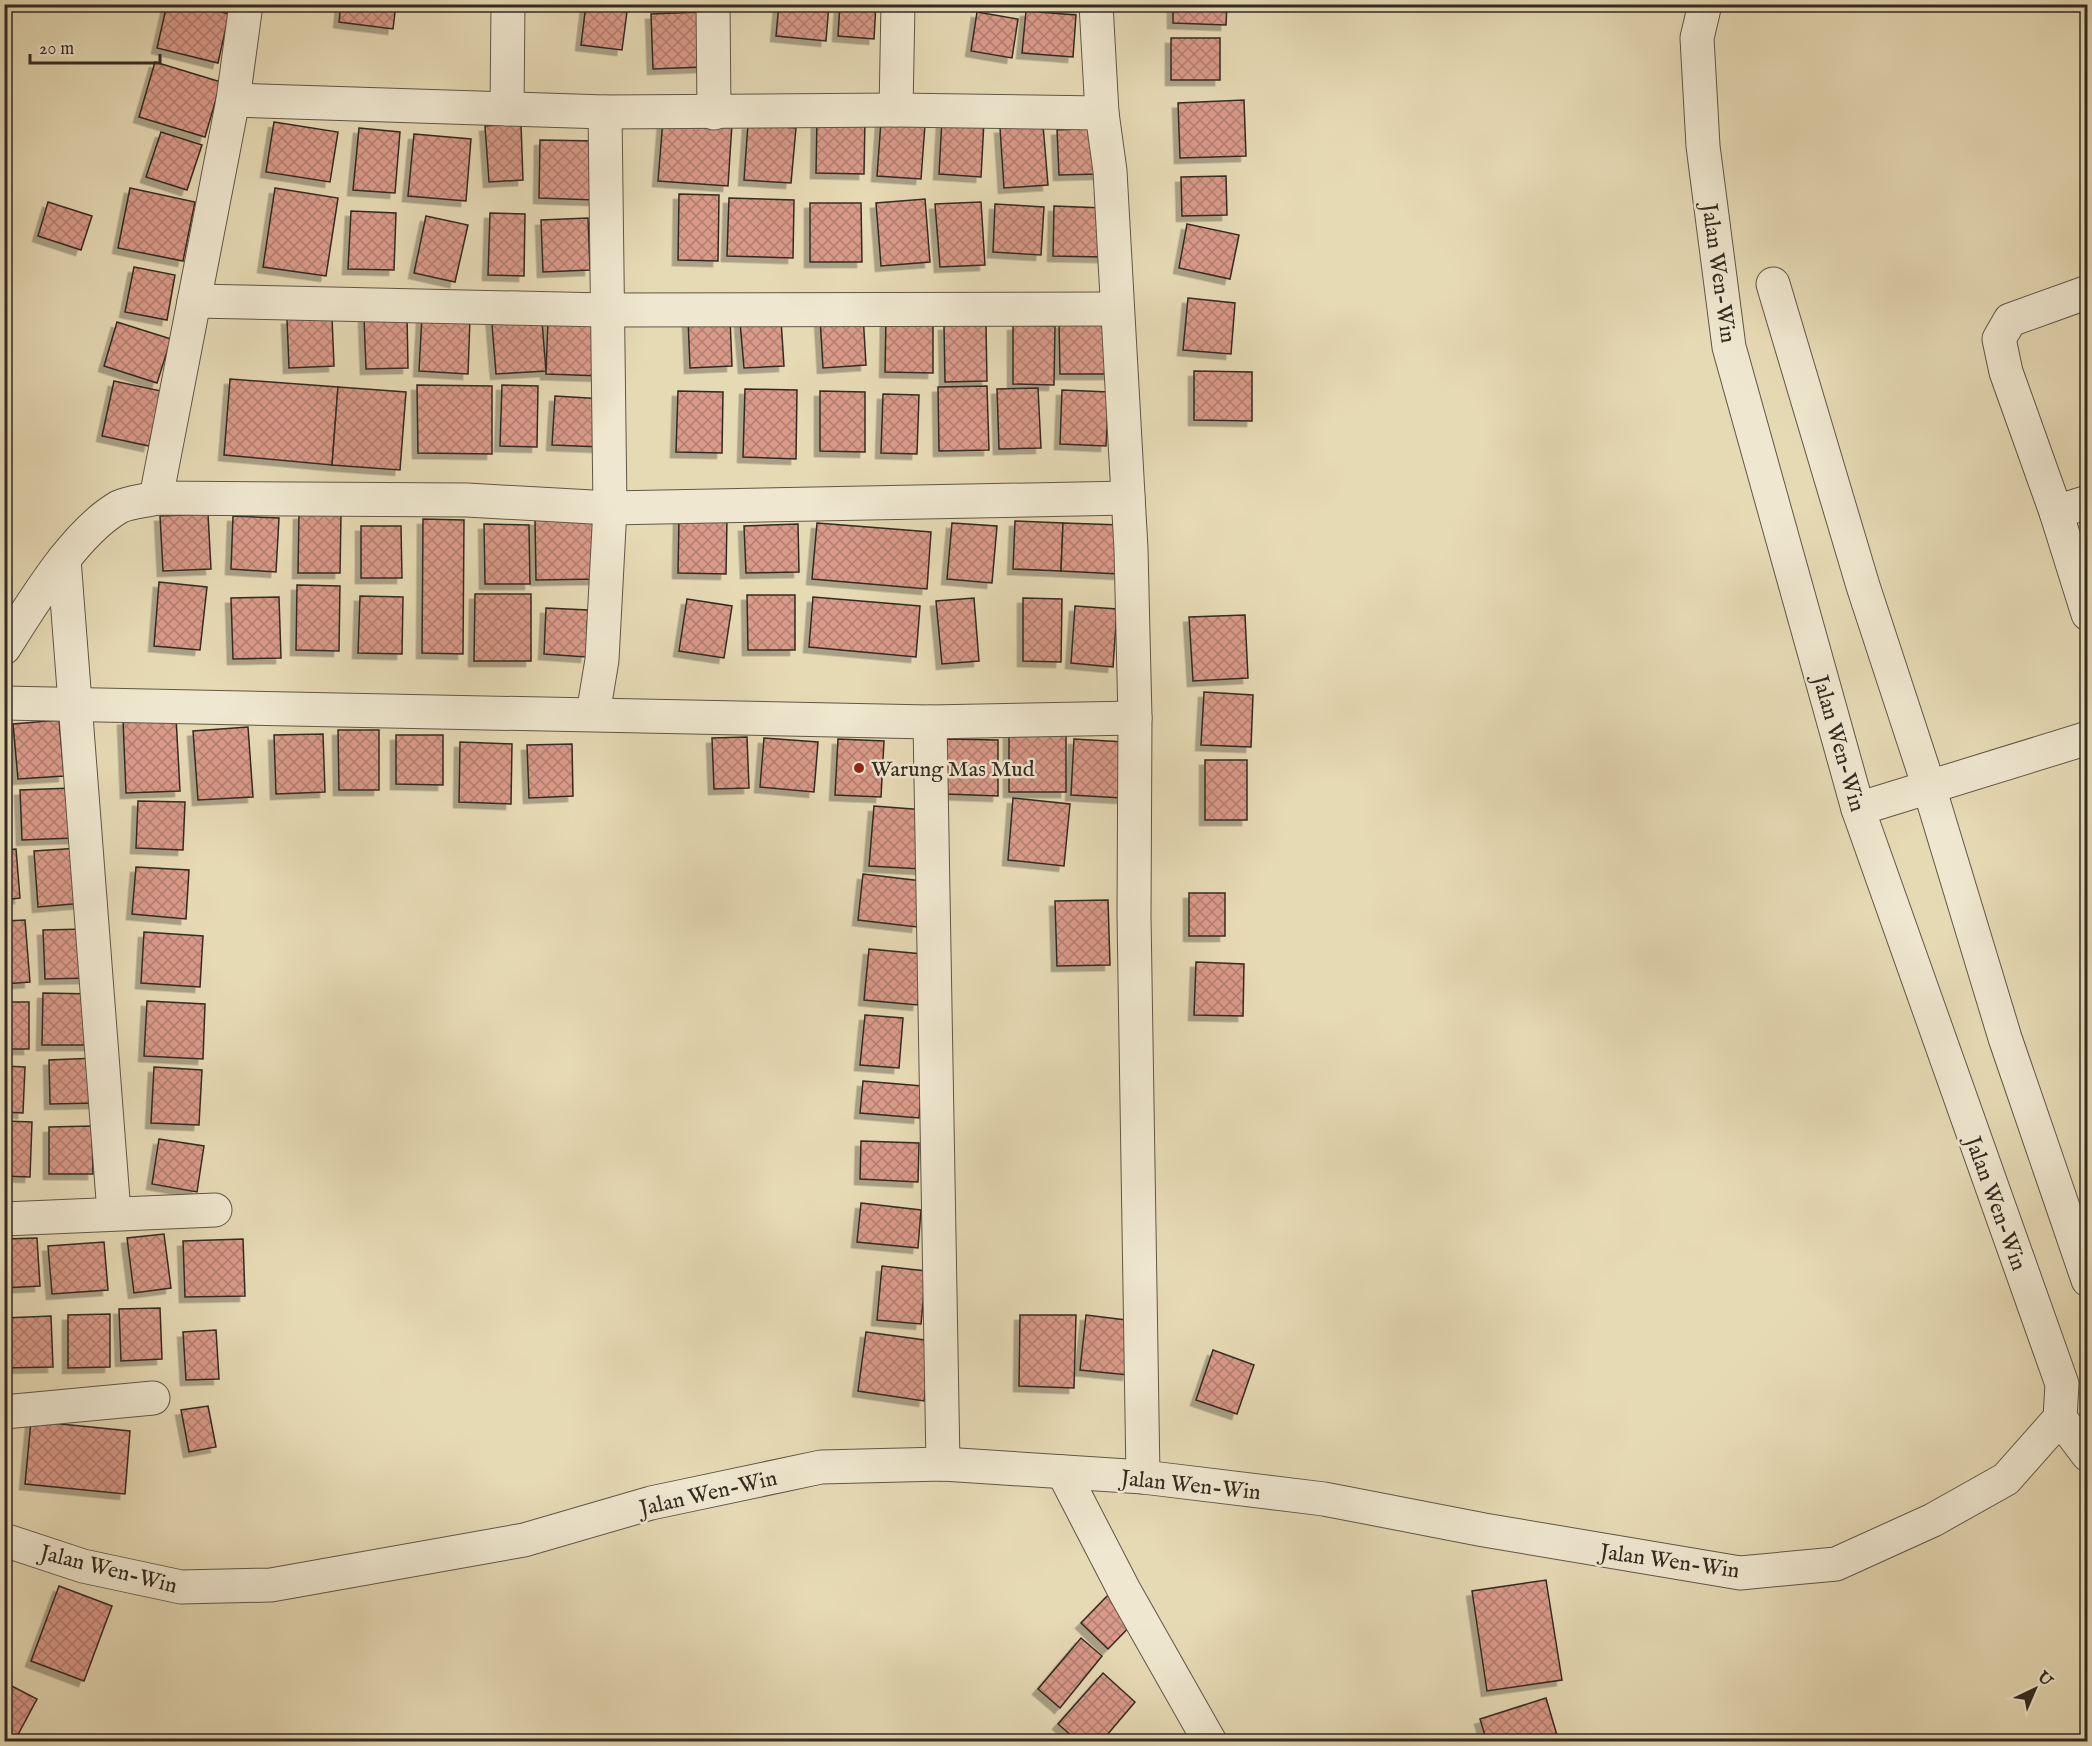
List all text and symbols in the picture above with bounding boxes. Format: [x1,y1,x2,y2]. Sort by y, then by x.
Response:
scale bar [30,27,160,65]
text: 20 m [39,38,74,61]
street label: Jalan Wen-Win [1694,199,1742,345]
street label: Jalan Wen-Win [1804,669,1871,815]
place label: Warung Mas Mud [871,756,1035,784]
marker: Warung Mas Mud [852,761,866,775]
street label: Jalan Wen-Win [1957,1130,2032,1275]
street label: Jalan Wen-Win [634,1464,780,1524]
street label: Jalan Wen-Win [1116,1464,1262,1507]
street label: Jalan Wen-Win [1595,1538,1741,1586]
street label: Jalan Wen-Win [34,1539,180,1601]
north arrow [2005,1659,2065,1719]
text: U [2031,1667,2056,1692]

